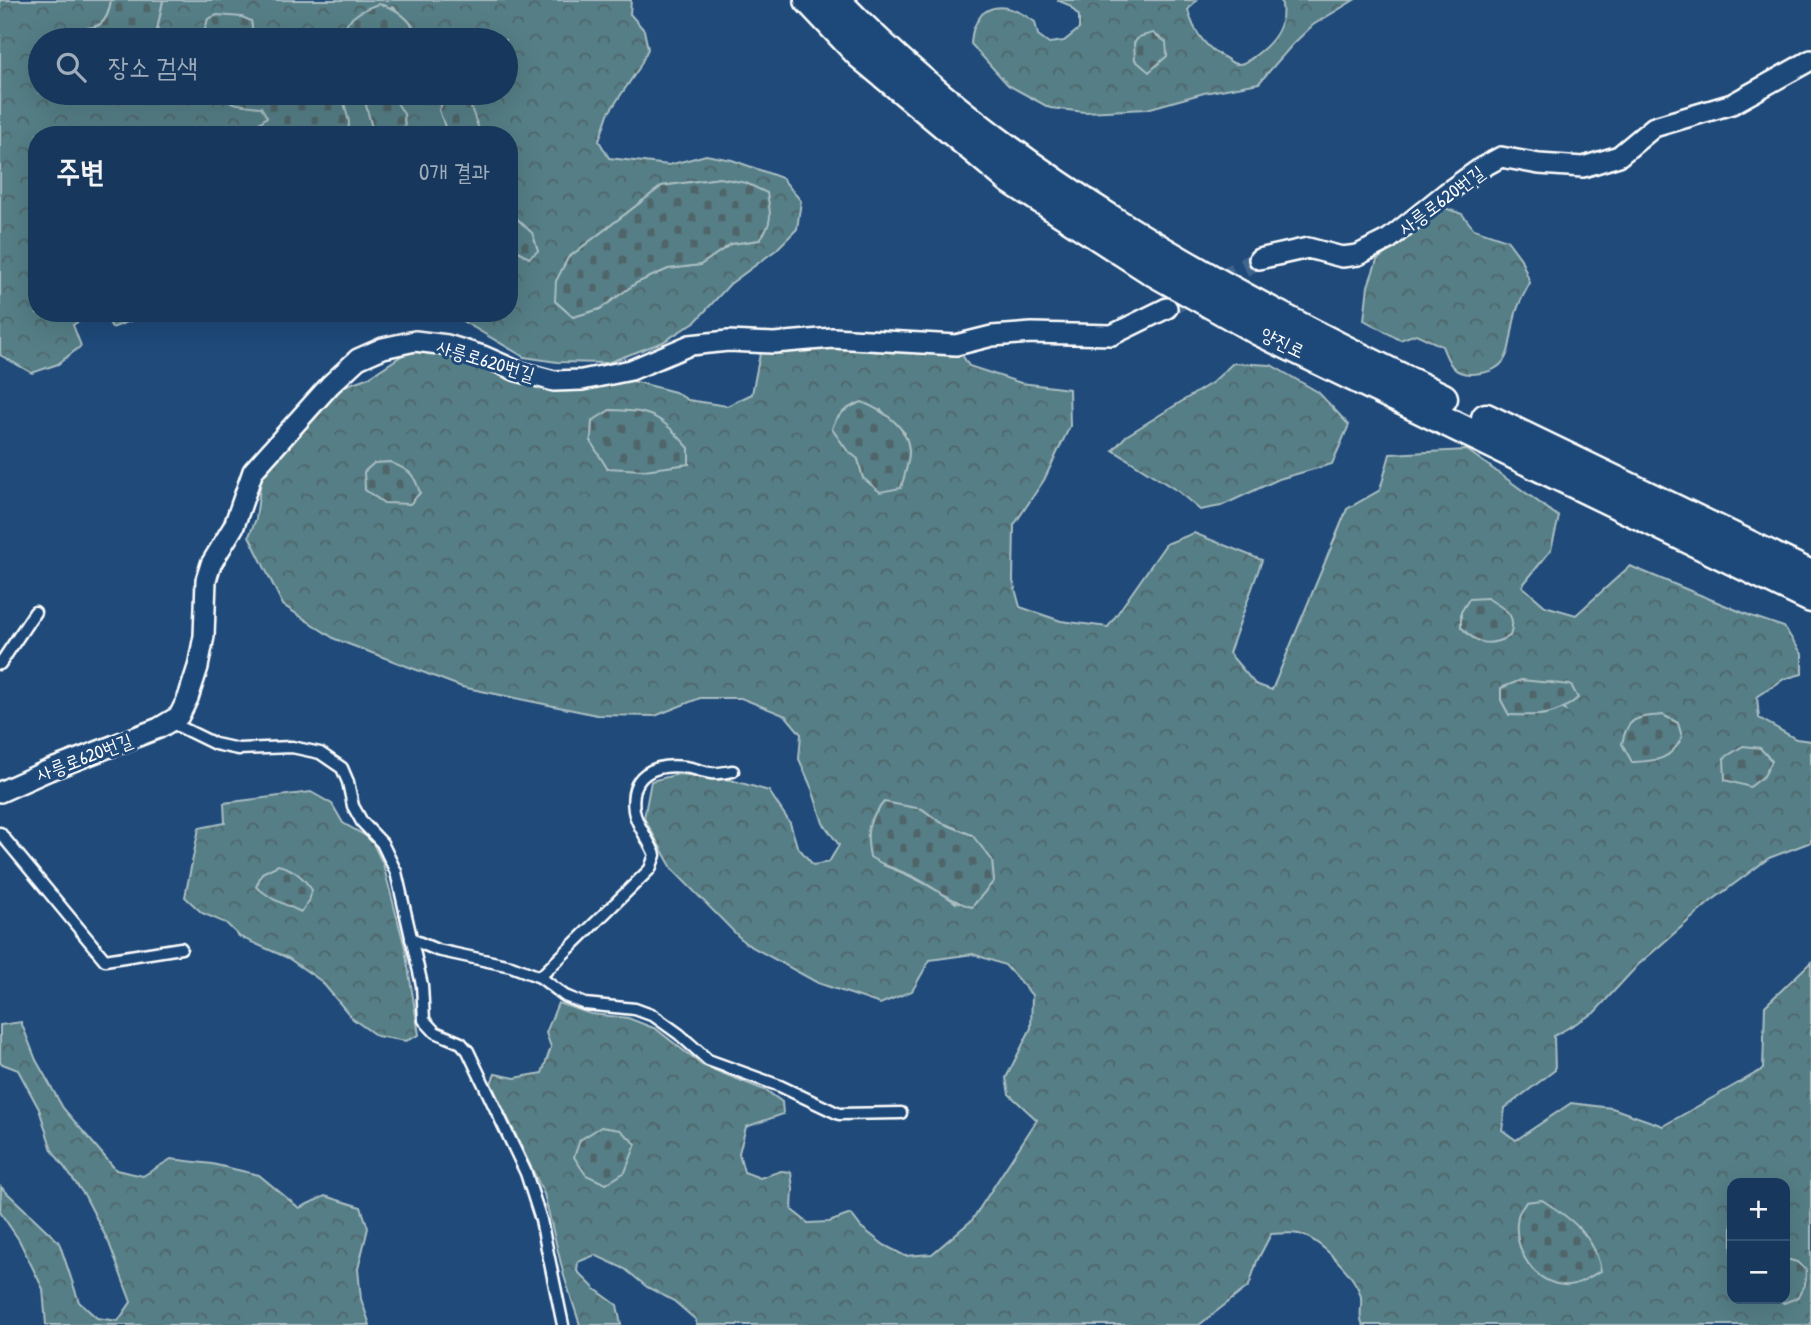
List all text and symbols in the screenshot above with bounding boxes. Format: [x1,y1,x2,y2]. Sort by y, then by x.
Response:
search box [28,28,518,105]
icon: search [52,48,90,86]
text: 장소 검색 [108,49,198,84]
text: 주변 [56,151,104,191]
text: 0개 결과 [419,156,490,187]
street label: 사릉로620번길 [1393,159,1489,241]
street label: 양진로 [1257,320,1309,364]
street label: 사릉로620번길 [434,333,538,387]
street label: 사릉로620번길 [32,727,136,787]
map controls [1727,1178,1790,1304]
button: + [1727,1178,1790,1241]
button: − [1727,1241,1790,1304]

